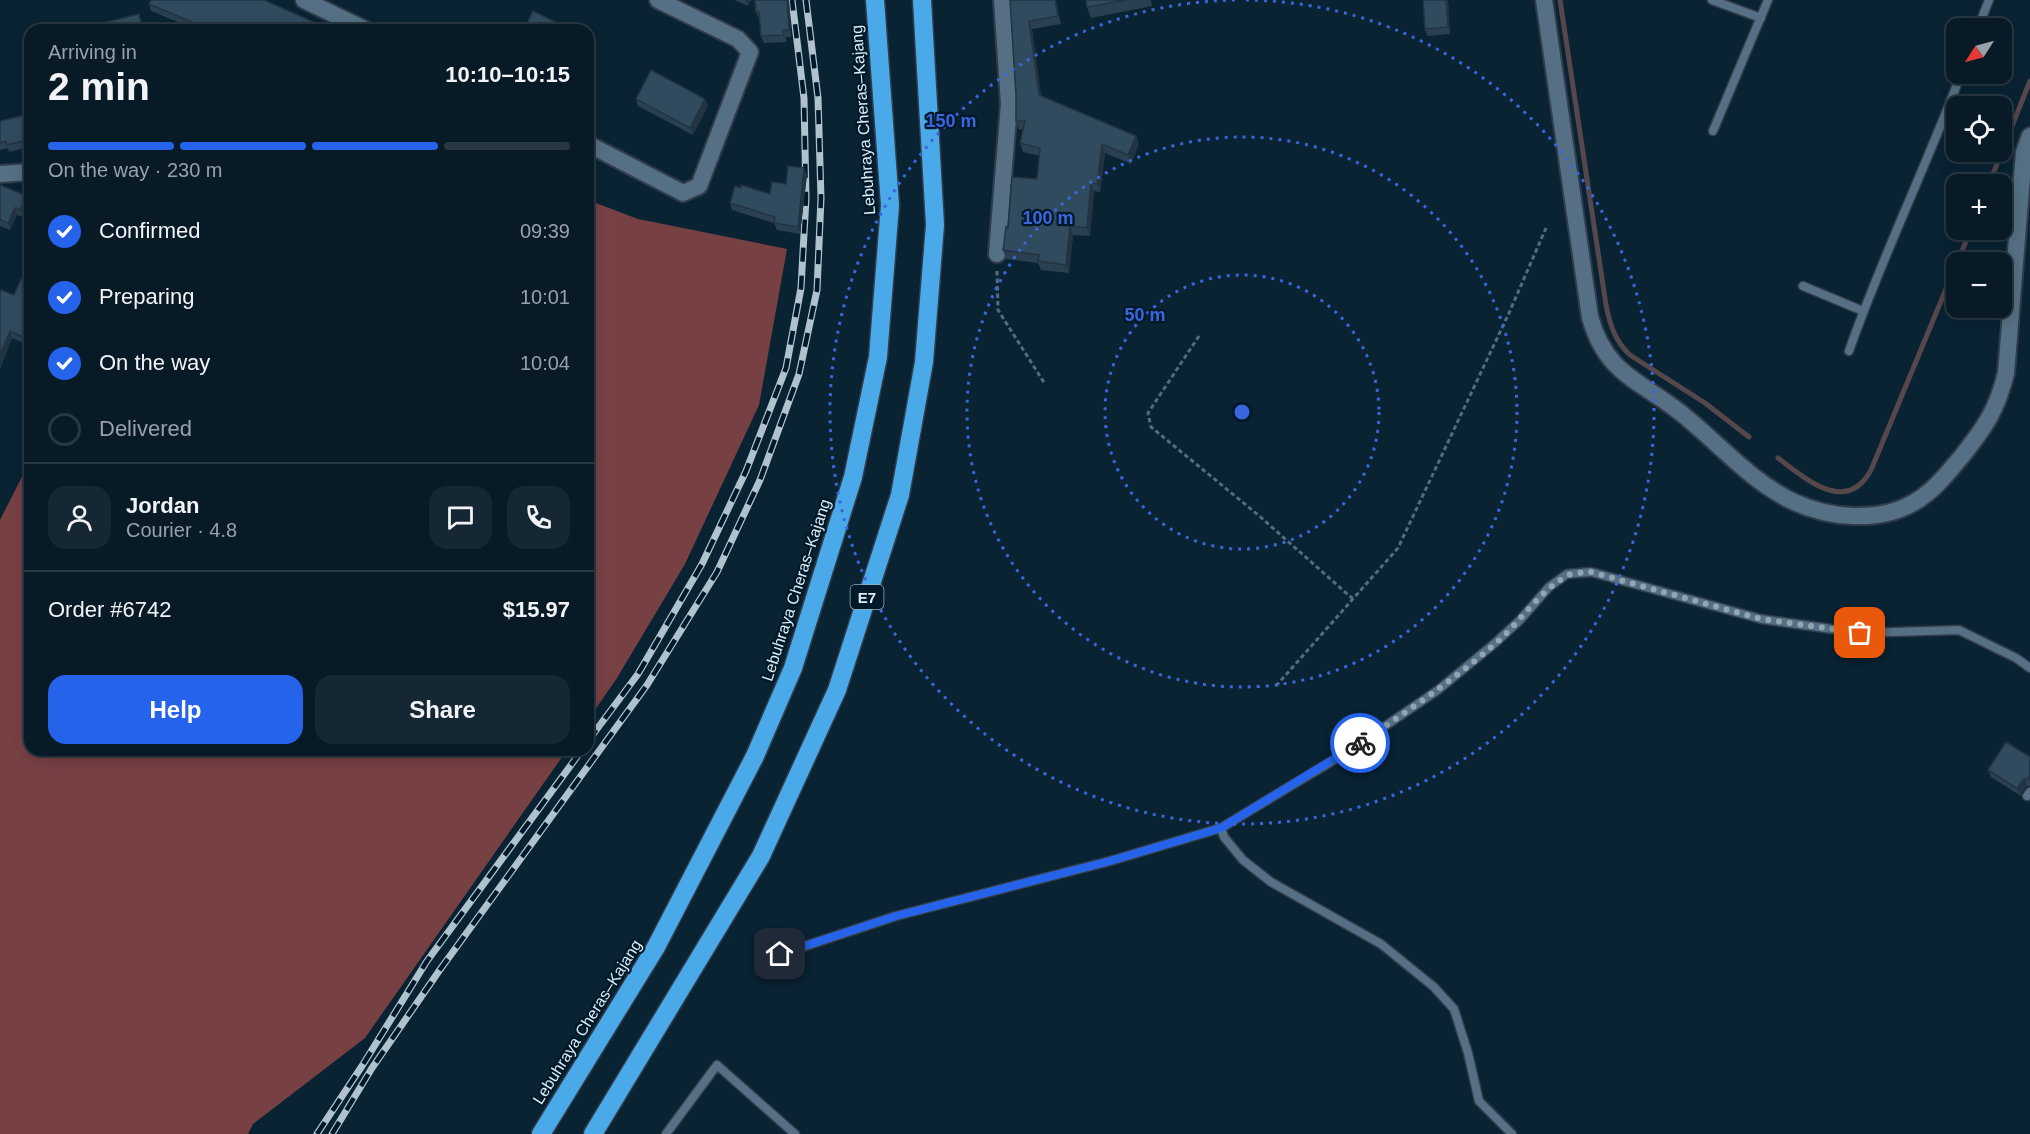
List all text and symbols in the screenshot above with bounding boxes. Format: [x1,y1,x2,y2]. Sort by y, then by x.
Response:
north arrow [1946,18,2012,84]
map controls [1946,18,2012,318]
street label: Lebuhraya Cheras–Kajang [848,24,878,216]
text: Arriving in [48,41,137,63]
text: 10:10–10:15 [445,62,570,87]
text: 2 min [48,65,150,108]
button: locate [1946,96,2012,162]
text: 150 m [925,111,977,131]
text: On the way · 230 m [48,159,223,181]
button: + [1946,174,2012,240]
text: 100 m [1022,208,1074,228]
icon: check [48,215,81,248]
text: Confirmed [99,218,200,243]
text: 09:39 [520,220,570,242]
button: − [1946,252,2012,318]
icon: check [48,281,81,314]
text: Preparing [99,284,194,309]
text: 10:01 [520,286,570,308]
text: 50 m [1124,305,1166,325]
icon: check [48,347,81,380]
text: On the way [99,350,210,375]
text: 10:04 [520,352,570,374]
centre of rings [1232,402,1252,422]
text: Delivered [99,416,192,441]
button: person [48,486,111,549]
button: chat [429,486,492,549]
button: phone [507,486,570,549]
text: Jordan [126,493,199,518]
street label: Lebuhraya Cheras–Kajang [759,497,833,683]
text: Courier · 4.8 [126,519,237,541]
road number: E7 [850,585,884,609]
text: Order #6742 [48,597,172,622]
text: $15.97 [503,597,570,622]
pin [1834,607,1885,658]
icon: bag [1843,616,1876,649]
button: Help [48,675,303,744]
button: Share [315,675,570,744]
courier [1330,713,1390,773]
icon: bike [1344,727,1377,760]
pin [754,928,805,979]
street label: Lebuhraya Cheras–Kajang [529,937,645,1107]
icon: home [763,937,796,970]

